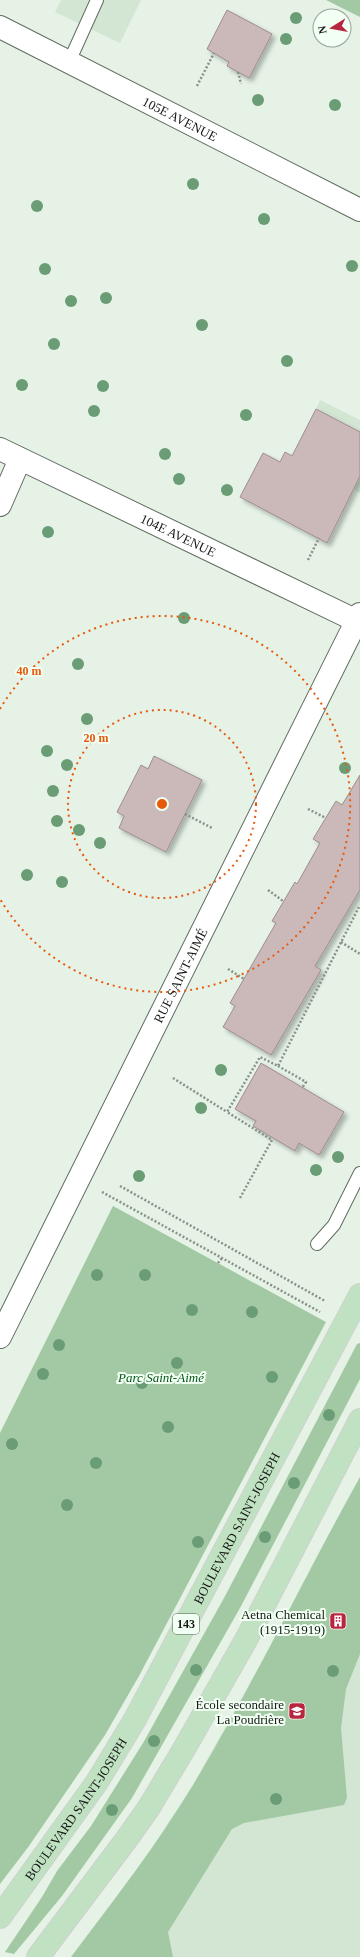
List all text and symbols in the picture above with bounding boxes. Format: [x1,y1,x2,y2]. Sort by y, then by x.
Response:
north arrow [312,8,352,48]
text: N [316,25,329,35]
street label: 105E AVENUE [140,94,220,144]
street label: 104E AVENUE [138,511,218,560]
text: 40 m [17,664,42,678]
text: 20 m [84,731,109,745]
centre of rings [155,797,169,811]
street label: RUE SAINT-AIMÉ [151,926,210,1025]
park label: Parc Saint-Aimé [117,1370,205,1385]
street label: BOULEVARD SAINT-JOSEPH [190,1450,283,1607]
place label: Aetna Chemical (1915-1919) [241,1607,325,1637]
building icon: Aetna Chemical (1915-1919) [328,1611,348,1631]
road number: 143 [173,1614,199,1634]
place label: École secondaire La Poudrière [196,1697,284,1727]
school or university icon: École secondaire La Poudrière [287,1701,307,1721]
street label: BOULEVARD SAINT-JOSEPH [22,1735,130,1883]

